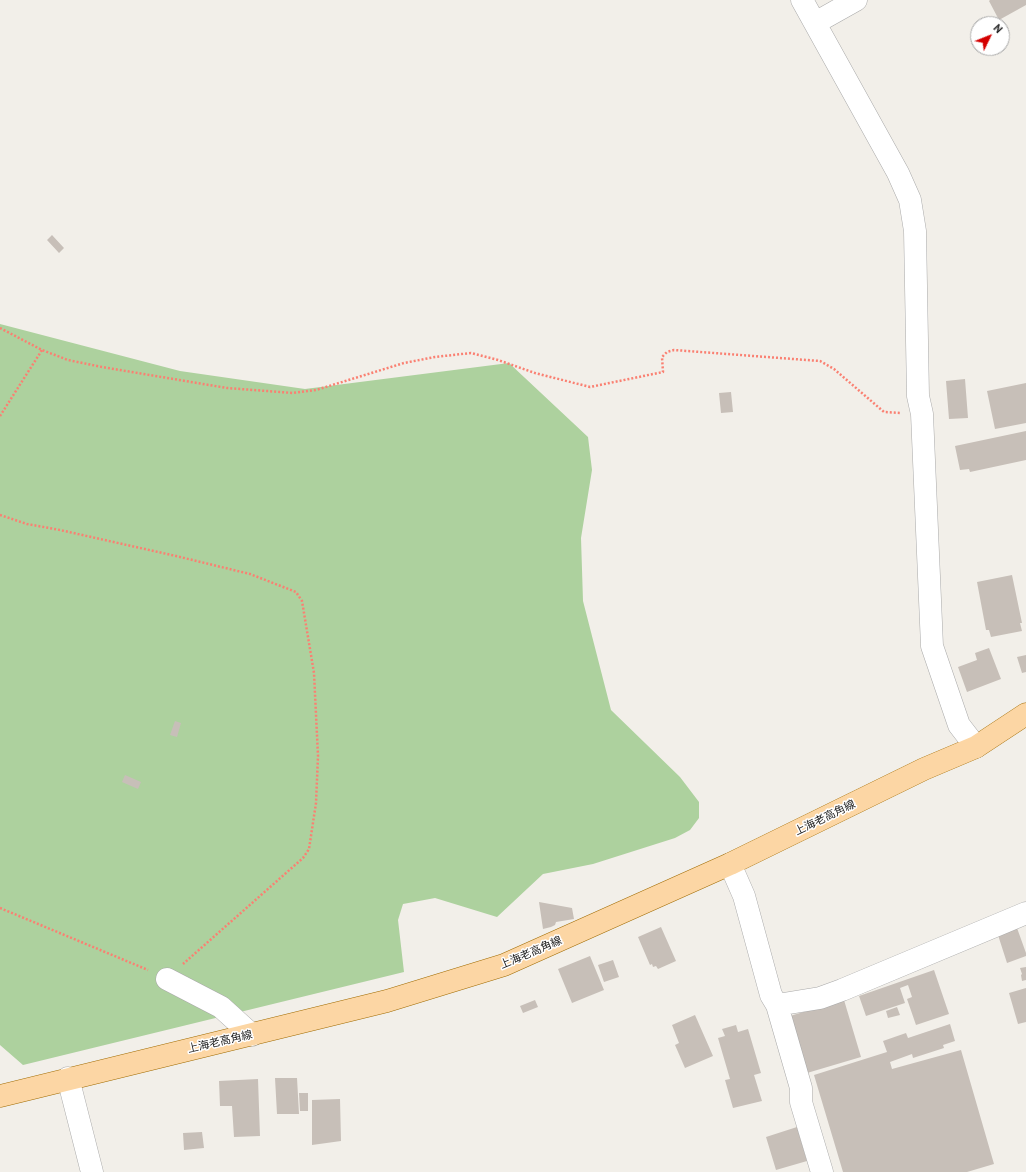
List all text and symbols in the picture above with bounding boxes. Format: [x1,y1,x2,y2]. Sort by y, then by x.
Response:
north arrow [970,16,1010,56]
text: N [990,21,1006,36]
street label: 上海老高角線 [792,798,858,838]
street label: 上海老高角線 [498,934,564,972]
street label: 上海老高角線 [186,1028,254,1056]

